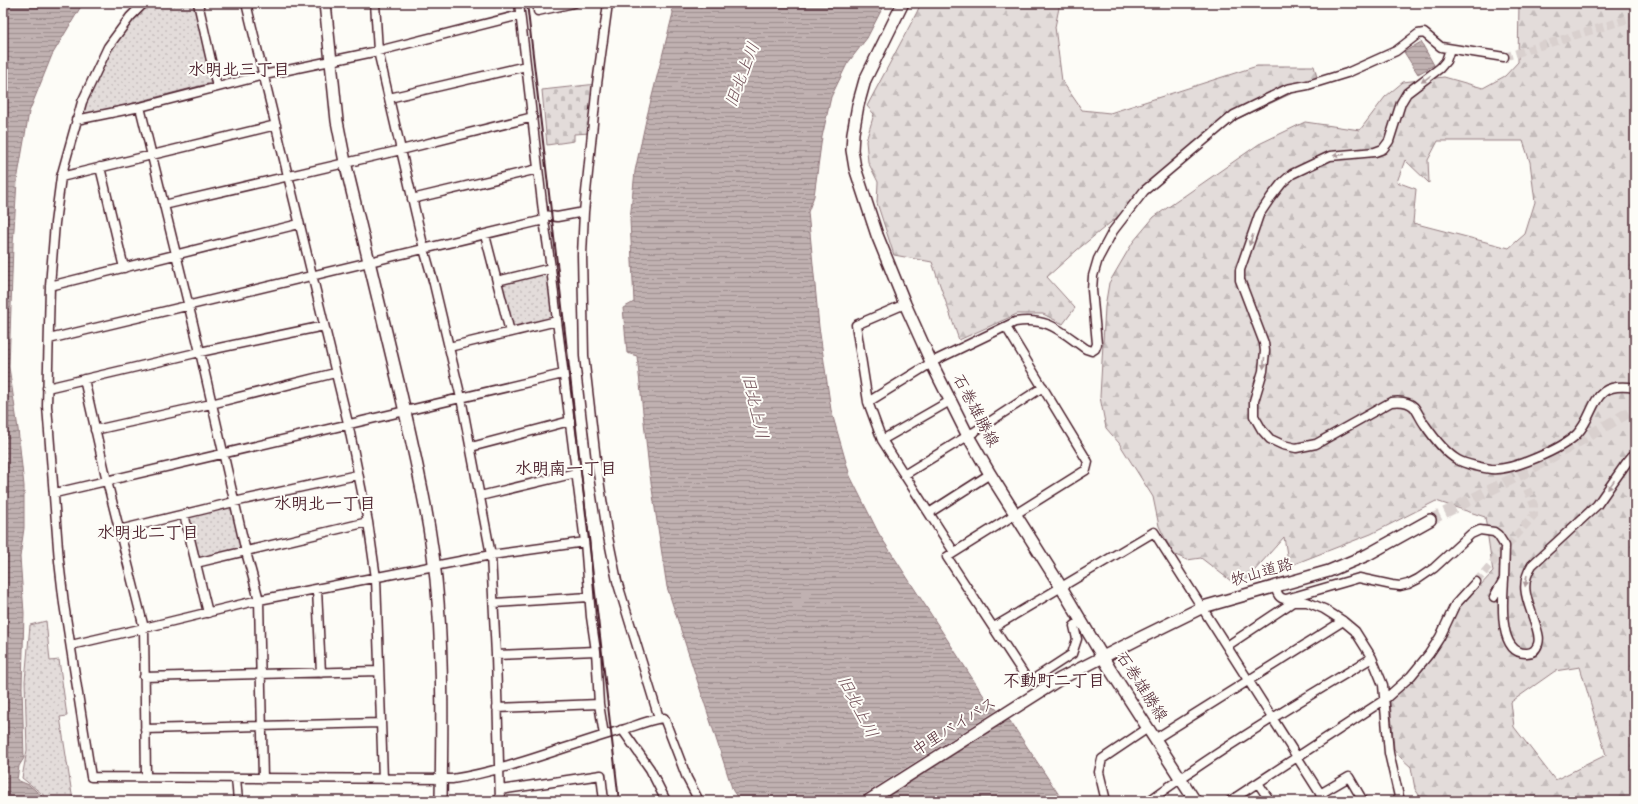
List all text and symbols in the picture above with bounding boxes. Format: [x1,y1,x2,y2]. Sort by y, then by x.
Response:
water label: 旧北上川 [719,39,767,111]
district label: 水明北三丁目 [188,58,290,83]
one-way arrow [1421,74,1432,83]
one-way arrow [1333,151,1345,158]
one-way arrow [1248,234,1254,246]
one-way arrow [1260,357,1267,369]
water label: 旧北上川 [734,370,774,442]
street label: 石巻雄勝線 [946,370,1004,452]
district label: 水明南一丁目 [515,457,617,482]
one-way arrow [1607,480,1615,490]
district label: 水明北一丁目 [274,492,376,517]
district label: 水明北二丁目 [97,521,199,546]
street label: 牧山道路 [1228,553,1296,593]
one-way arrow [1523,575,1529,587]
street label: 石巻雄勝線 [1109,647,1173,727]
district label: 不動町二丁目 [1003,669,1105,694]
water label: 旧北上川 [830,671,884,743]
street label: 中里バイパス [908,691,1002,763]

